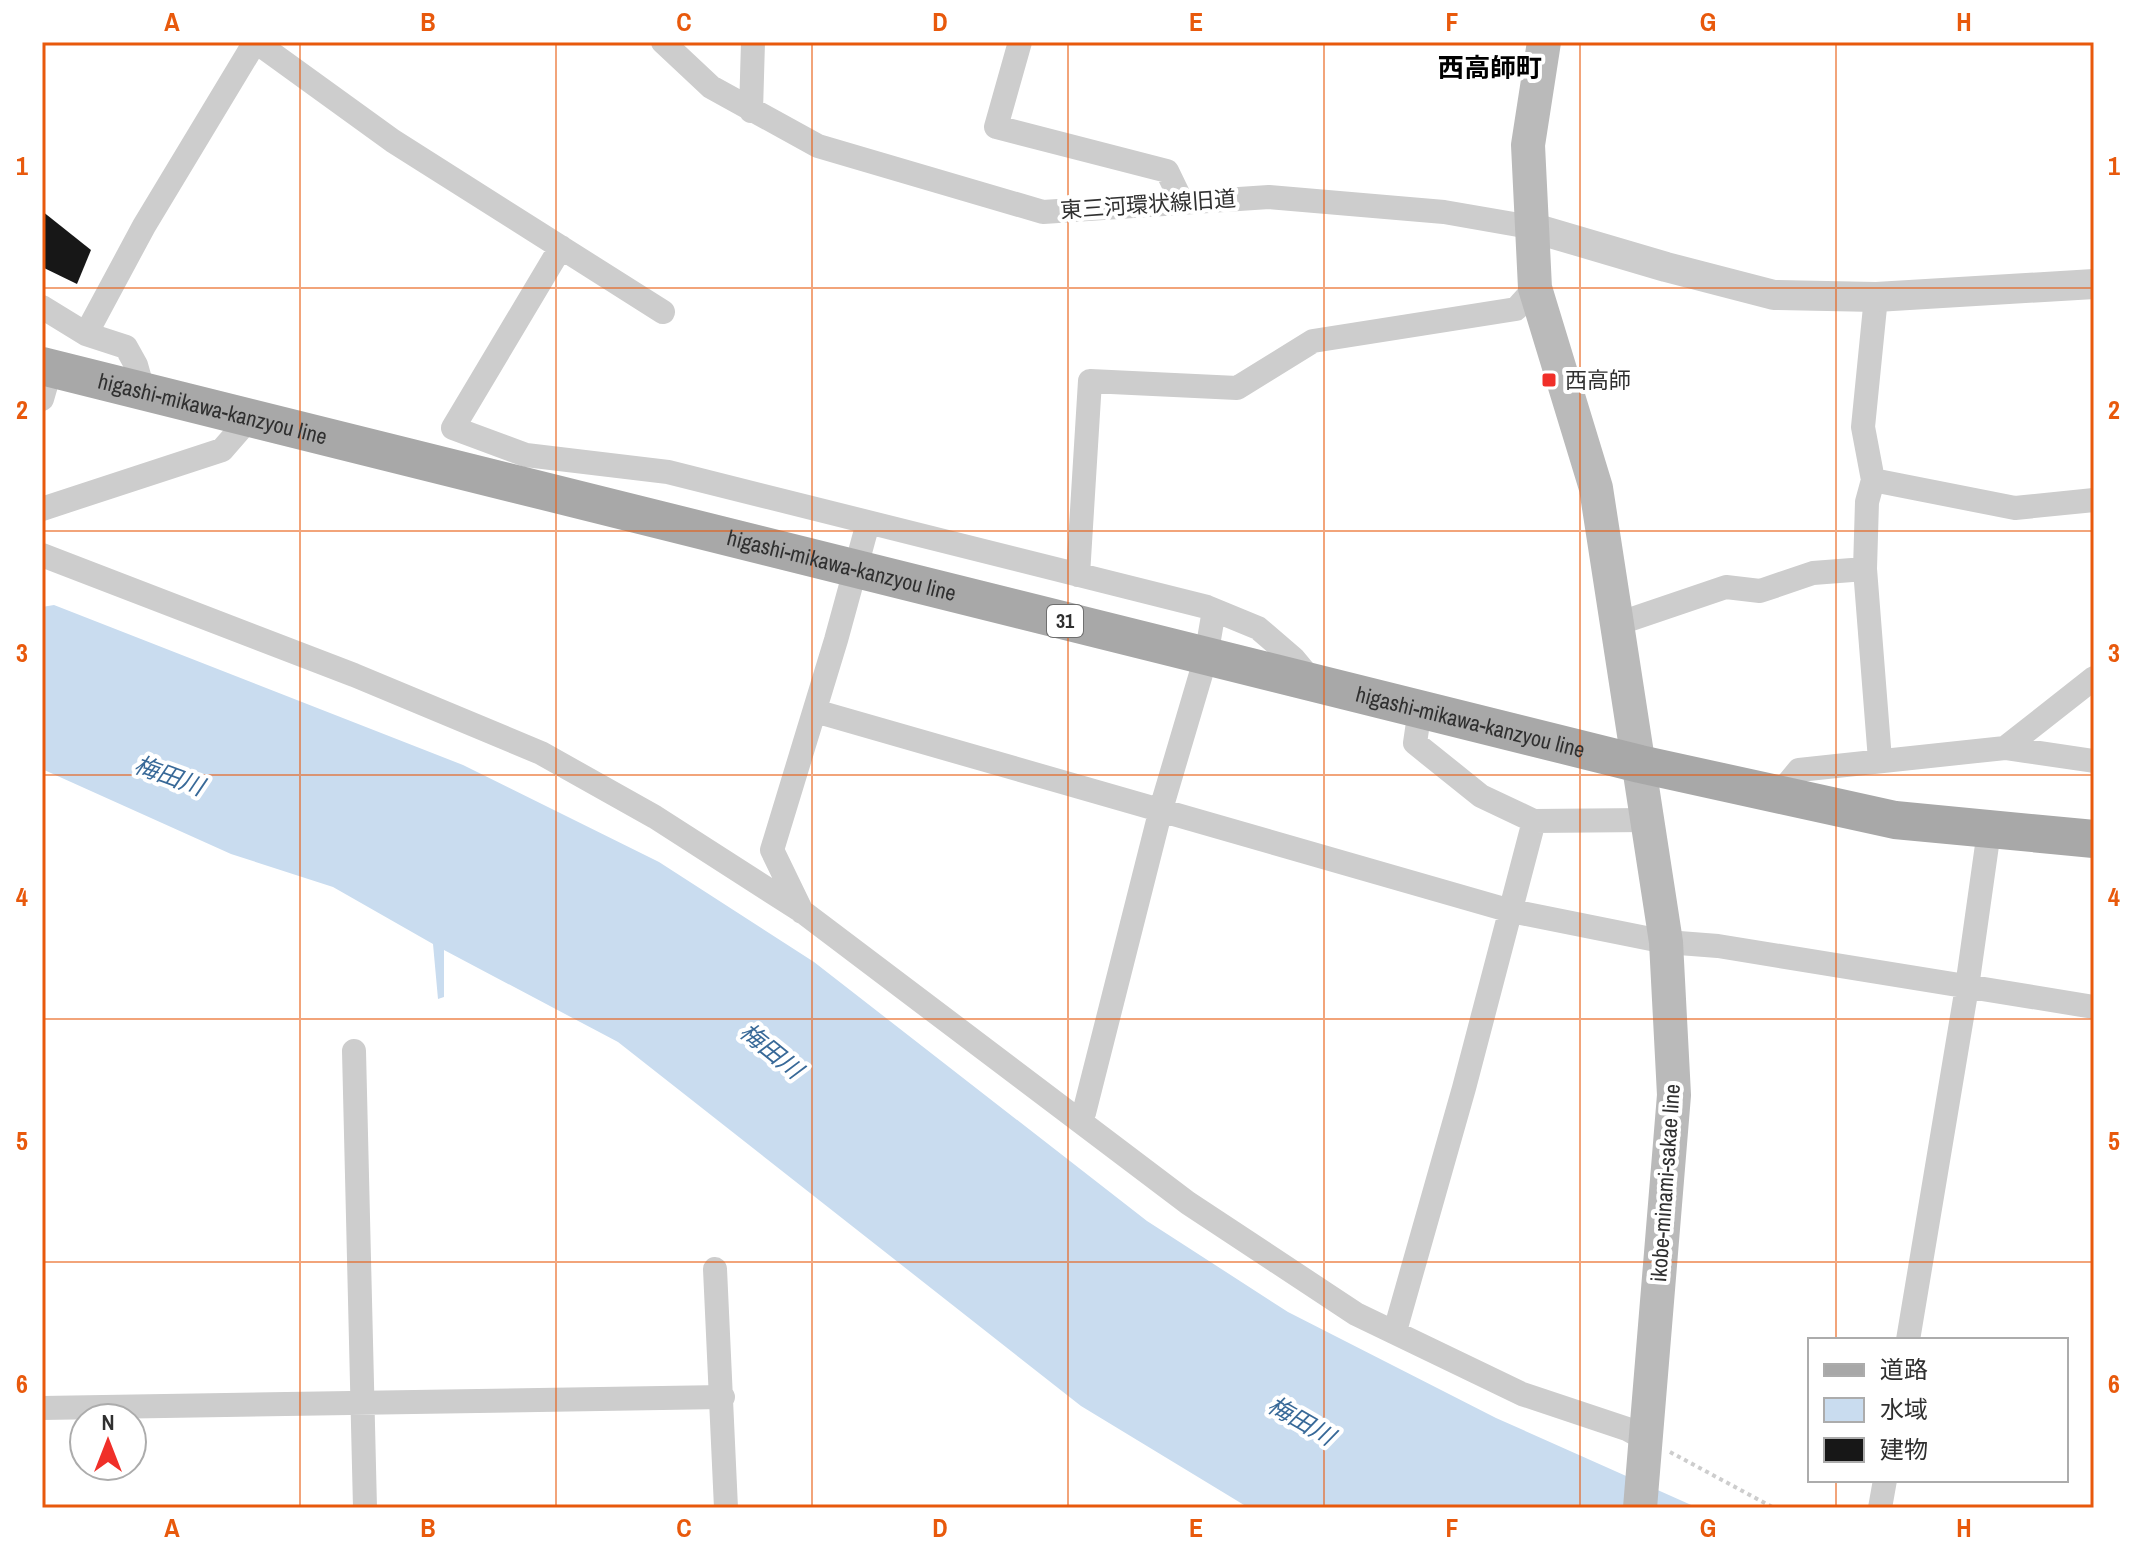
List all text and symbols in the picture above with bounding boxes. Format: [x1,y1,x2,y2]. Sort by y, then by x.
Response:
text: A [164,4,180,39]
text: B [420,4,436,39]
text: C [676,4,692,39]
text: D [932,4,948,39]
text: E [1189,4,1203,39]
text: F [1445,4,1459,39]
text: G [1700,4,1716,39]
text: H [1956,4,1972,39]
district label: 西高師町 [1438,50,1542,85]
text: 1 [16,148,28,183]
text: 1 [2108,148,2120,183]
street label: 東三河環状線旧道 [1059,183,1237,225]
place label: 西高師 [1565,365,1631,395]
street label: higashi-mikawa-kanzyou line [95,366,330,451]
marker: 西高師 [1540,371,1558,389]
text: 2 [16,392,28,427]
text: 2 [2108,392,2120,427]
street label: higashi-mikawa-kanzyou line [724,522,959,608]
road number: 31 [1047,605,1083,637]
text: 3 [16,635,28,670]
text: 3 [2108,635,2120,670]
street label: higashi-mikawa-kanzyou line [1353,679,1588,765]
water label: 梅田川 [130,748,211,803]
text: 4 [16,879,28,914]
text: 4 [2108,879,2120,914]
water label: 梅田川 [734,1015,812,1087]
street label: ikobe-minami-sakae line [1643,1083,1687,1283]
text: 5 [16,1123,28,1158]
text: 5 [2108,1123,2120,1158]
legend [1808,1338,2068,1482]
text: 道路 [1880,1353,1928,1385]
text: 6 [16,1366,28,1401]
text: 6 [2108,1366,2120,1401]
water label: 梅田川 [1262,1388,1343,1453]
text: 水域 [1880,1393,1928,1425]
north arrow [68,1402,148,1482]
text: N [101,1407,115,1437]
text: 建物 [1880,1433,1928,1465]
text: A [164,1510,180,1545]
text: B [420,1510,436,1545]
text: C [676,1510,692,1545]
text: D [932,1510,948,1545]
text: E [1189,1510,1203,1545]
text: F [1445,1510,1459,1545]
text: G [1700,1510,1716,1545]
text: H [1956,1510,1972,1545]

